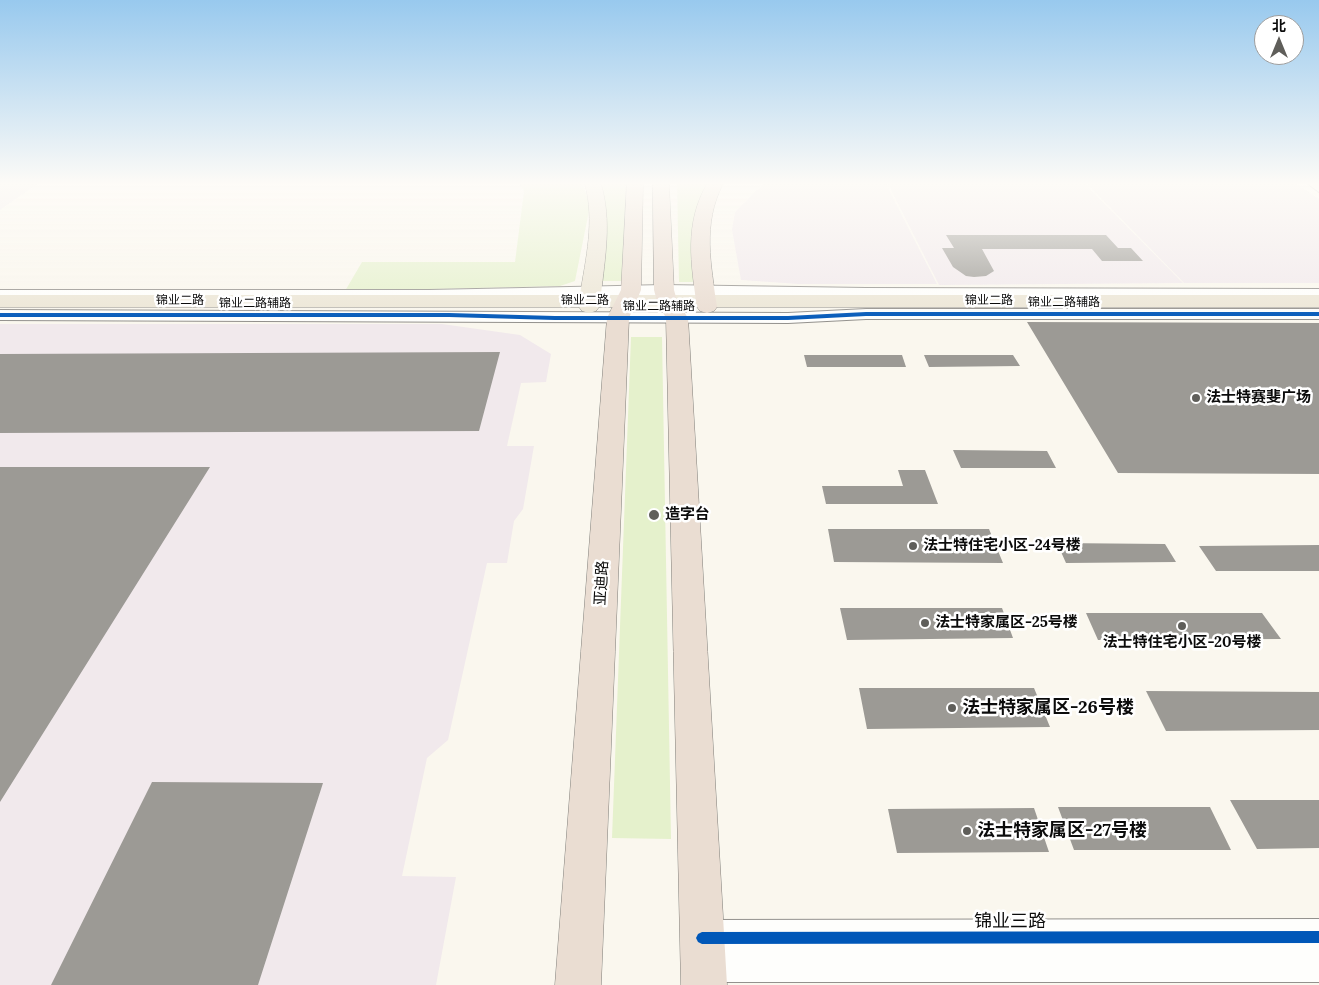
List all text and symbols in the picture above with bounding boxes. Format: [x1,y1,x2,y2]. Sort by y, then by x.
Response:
north arrow [1254,15,1304,65]
text: 北 [1272,17,1286,35]
street label: 锦业二路 [156,294,204,308]
street label: 锦业二路 [561,294,609,308]
street label: 锦业二路 [965,294,1013,308]
street label: 锦业二路辅路 [1028,296,1100,310]
street label: 锦业二路辅路 [219,297,291,311]
street label: 锦业二路辅路 [623,300,695,314]
place label: 法士特赛斐广场 [1206,389,1311,407]
marker: 法士特赛斐广场 [1190,392,1202,404]
place label: 造字台 [665,506,710,524]
marker: 造字台 [647,508,661,522]
place label: 法士特住宅小区-24号楼 [923,537,1081,555]
marker: 法士特住宅小区-24号楼 [907,540,919,552]
street label: 亚迪路 [592,560,612,606]
place label: 法士特家属区-25号楼 [935,614,1078,632]
marker: 法士特家属区-25号楼 [919,617,931,629]
marker: 法士特住宅小区-20号楼 [1176,620,1188,632]
place label: 法士特住宅小区-20号楼 [1102,634,1262,652]
place label: 法士特家属区-26号楼 [962,697,1134,719]
marker: 法士特家属区-26号楼 [946,702,958,714]
place label: 法士特家属区-27号楼 [977,820,1147,842]
marker: 法士特家属区-27号楼 [961,825,973,837]
street label: 锦业三路 [974,911,1046,933]

